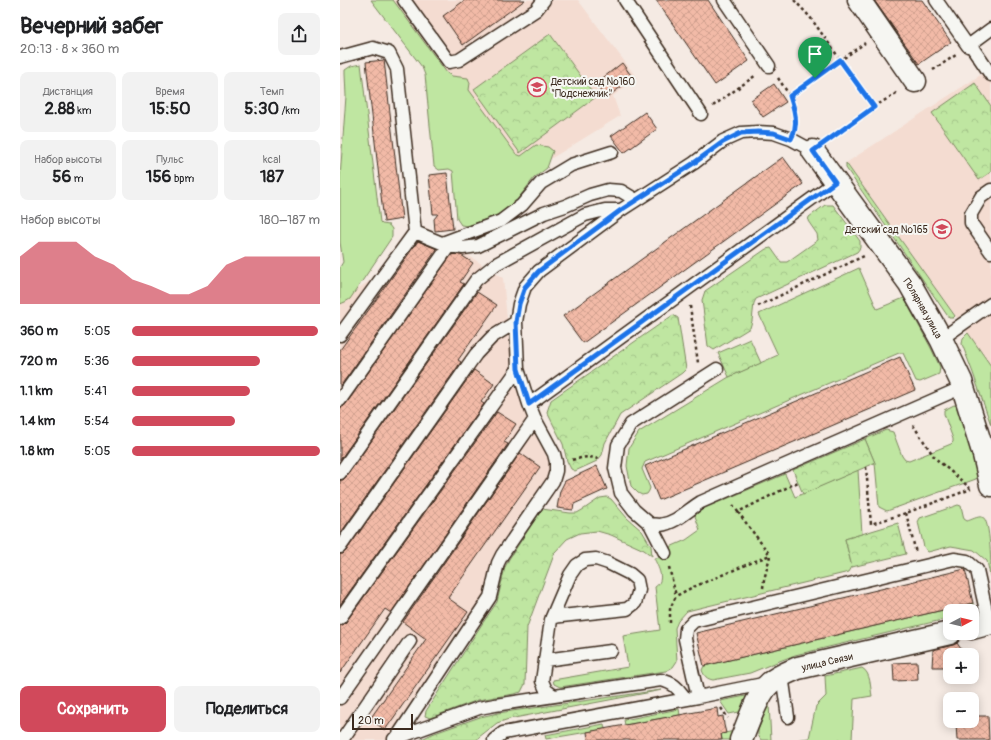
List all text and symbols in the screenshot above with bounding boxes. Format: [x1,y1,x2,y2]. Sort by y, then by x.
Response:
text: Вечерний забег [20,12,163,40]
button: share [278,13,320,55]
pin [798,37,832,78]
text: 20:13 · 8 × 360 m [20,41,119,57]
icon: arrive [804,43,826,65]
school or university icon: Детский сад №160 "Подснежник" [526,76,548,98]
place label: Детский сад №160 "Подснежник" [550,76,635,100]
text: Дистанция [43,85,93,98]
text: Время [155,85,185,98]
text: Темп [260,85,284,98]
text: 2.88 [44,98,75,119]
text: 15:50 [149,98,191,119]
text: 5:30 [244,98,279,119]
text: km [75,104,92,117]
text: /km [279,104,300,117]
text: Набор высоты [34,153,102,166]
text: Пульс [156,153,184,166]
text: kcal [263,153,281,166]
text: 56 [52,166,71,187]
text: 156 [146,166,172,187]
text: 187 [260,166,284,187]
text: m [71,172,84,185]
text: bpm [172,172,194,185]
text: Набор высоты [20,212,101,228]
text: 180–187 m [259,212,320,228]
school or university icon: Детский сад №165 [931,218,953,240]
place label: Детский сад №165 [844,224,928,236]
street label: Полярная улица [901,276,945,341]
text: 360 m [20,323,58,339]
text: 5:05 [84,323,110,339]
text: 720 m [20,353,57,369]
text: 5:36 [84,353,109,369]
text: 1.1 km [20,383,53,399]
text: 5:41 [84,383,107,399]
text: 1.4 km [20,413,55,429]
text: 5:54 [84,413,109,429]
text: 1.8 km [20,443,54,459]
text: 5:05 [84,443,110,459]
north arrow [943,604,979,640]
map controls [943,604,979,728]
button: + [943,648,979,684]
street label: улица Связи [799,650,854,674]
button: Сохранить [20,686,166,732]
button: Поделиться [174,686,320,732]
button: − [943,692,979,728]
scale bar [352,712,413,731]
text: 20 m [358,714,384,727]

